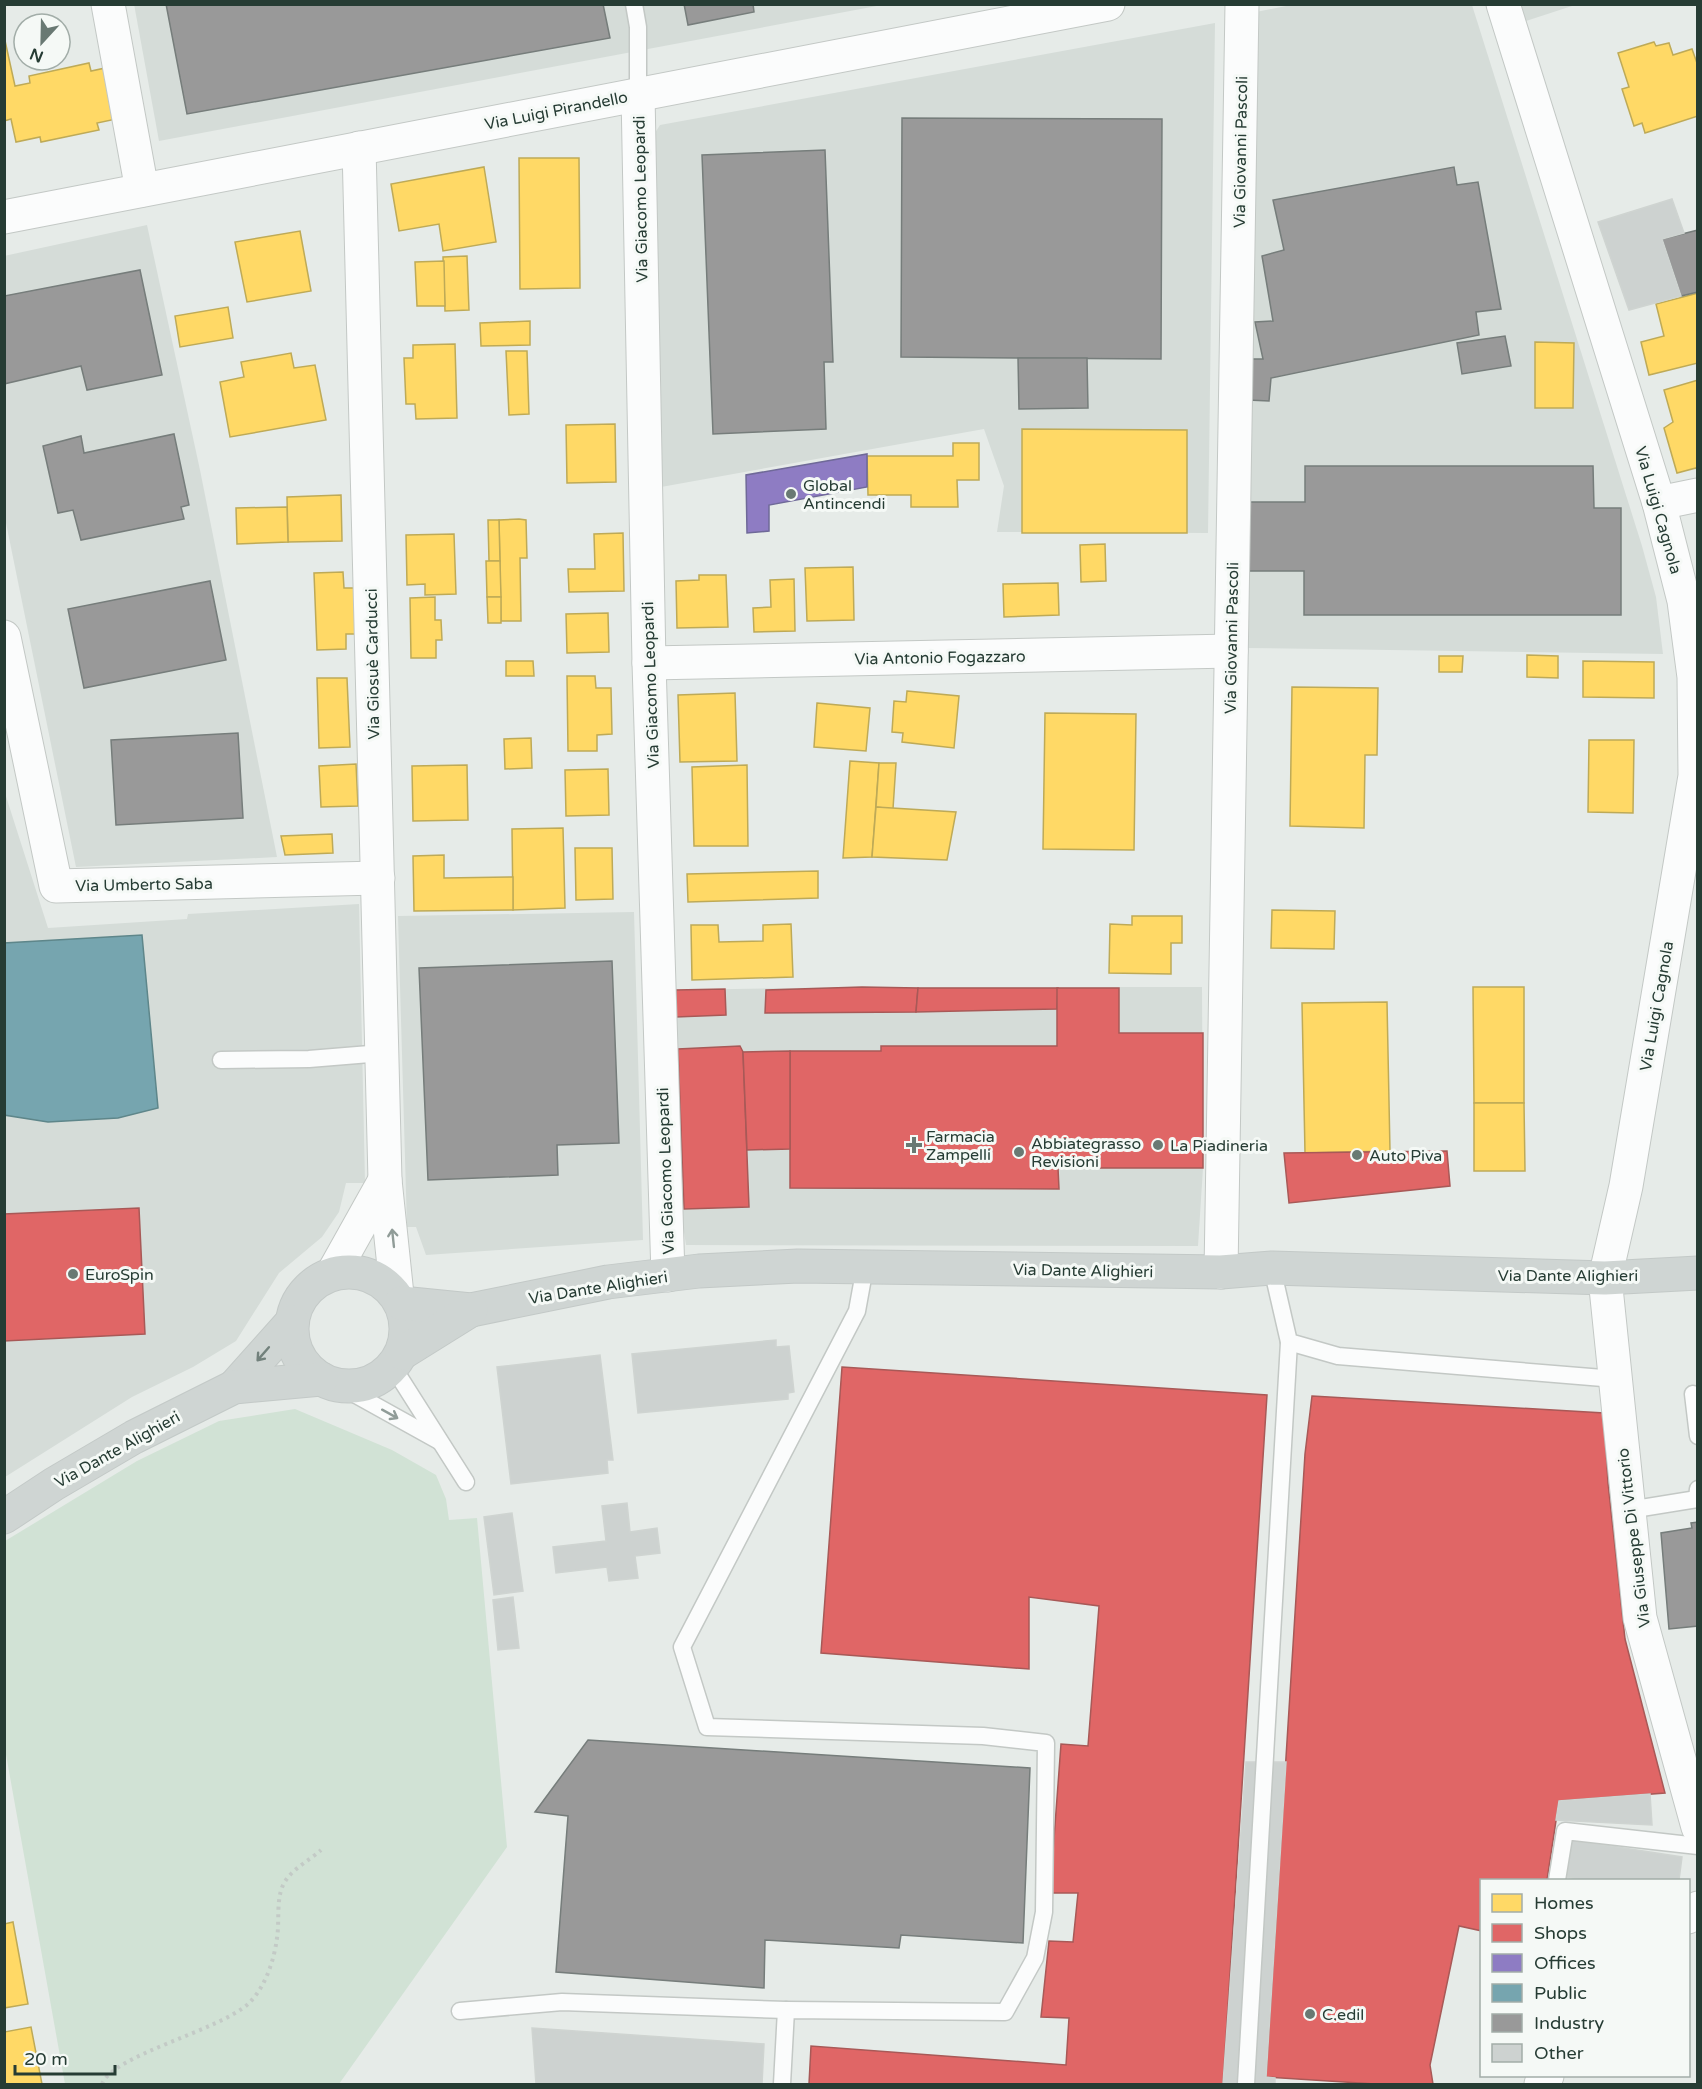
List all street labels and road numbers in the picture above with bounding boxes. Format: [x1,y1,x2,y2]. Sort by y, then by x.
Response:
street label: Via Giovanni Pascoli [1230,76,1252,228]
street label: Via Luigi Pirandello [483,87,630,135]
street label: Via Giacomo Leopardi [630,115,652,283]
street label: Via Luigi Cagnola [1630,444,1686,576]
street label: Via Giovanni Pascoli [1221,562,1243,714]
street label: Via Giosuè Carducci [362,588,384,740]
street label: Via Giacomo Leopardi [638,601,664,769]
street label: Via Antonio Fogazzaro [854,647,1026,669]
street label: Via Umberto Saba [75,874,213,896]
street label: Via Luigi Cagnola [1636,939,1678,1073]
street label: Via Giacomo Leopardi [653,1087,679,1255]
street label: Via Dante Alighieri [1013,1260,1153,1282]
street label: Via Dante Alighieri [1498,1266,1638,1286]
street label: Via Dante Alighieri [527,1267,669,1309]
street label: Via Dante Alighieri [51,1407,184,1493]
street label: Via Giuseppe Di Vittorio [1613,1447,1655,1629]

